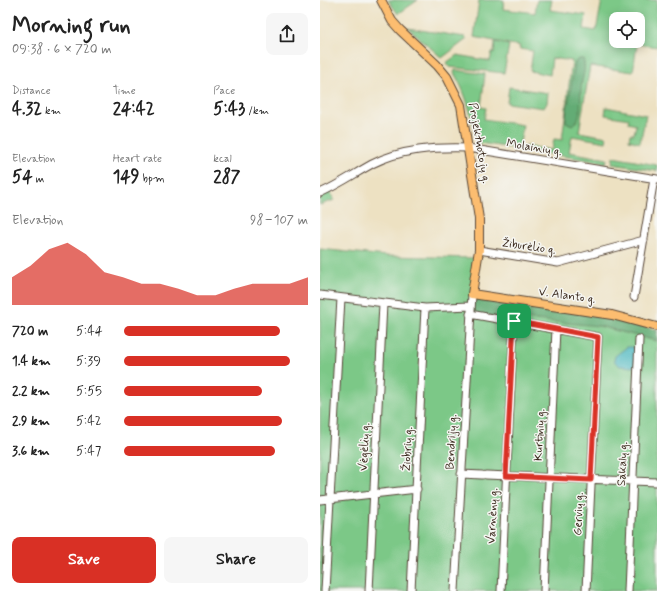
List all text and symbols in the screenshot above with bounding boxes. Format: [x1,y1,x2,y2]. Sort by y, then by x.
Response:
text: Morning run [12,12,131,40]
map controls [609,12,645,48]
button: locate [609,12,645,48]
button: share [266,13,308,55]
text: 09:38 · 6 × 720 m [12,41,112,58]
text: Distance [12,84,51,98]
text: Time [113,84,136,98]
text: Pace [213,84,235,98]
text: 4.32 [12,98,42,120]
text: 24:42 [113,98,155,120]
text: 5:43 [213,98,245,120]
street label: Projektuotojų g. [464,101,494,185]
text: km [42,104,61,118]
text: /km [245,104,269,118]
street label: Molainių g. [505,136,563,160]
text: Elevation [12,152,55,166]
text: Heart rate [113,152,162,166]
text: kcal [213,152,232,166]
text: 54 [12,166,33,188]
text: 149 [113,166,140,188]
text: 287 [213,166,240,188]
text: m [33,172,44,186]
text: bpm [140,172,165,186]
text: Elevation [12,212,63,229]
text: 98–107 m [250,212,308,229]
street label: Žiburėlio g. [501,235,557,259]
street label: V. Alanto g. [537,284,597,308]
pin [497,304,531,338]
icon: arrive [503,310,525,332]
text: 720 m [12,323,48,340]
text: 5:44 [76,323,103,340]
text: 1.4 km [12,353,51,370]
text: 5:39 [76,353,101,370]
text: 2.2 km [12,383,50,400]
text: 5:55 [76,383,102,400]
street label: Kurtinių g. [531,408,549,462]
text: 2.9 km [12,413,50,430]
text: 5:42 [76,413,102,430]
street label: Bendrijų g. [443,414,461,470]
street label: Vėgėlių g. [356,422,374,472]
street label: Žiobrių g. [399,426,417,472]
street label: Sakalų g. [614,441,632,487]
text: 3.6 km [12,443,50,460]
text: 5:47 [76,443,101,460]
street label: Varnėnų g. [484,488,502,544]
street label: Gervių g. [570,492,588,536]
button: Save [12,537,156,583]
button: Share [164,537,308,583]

